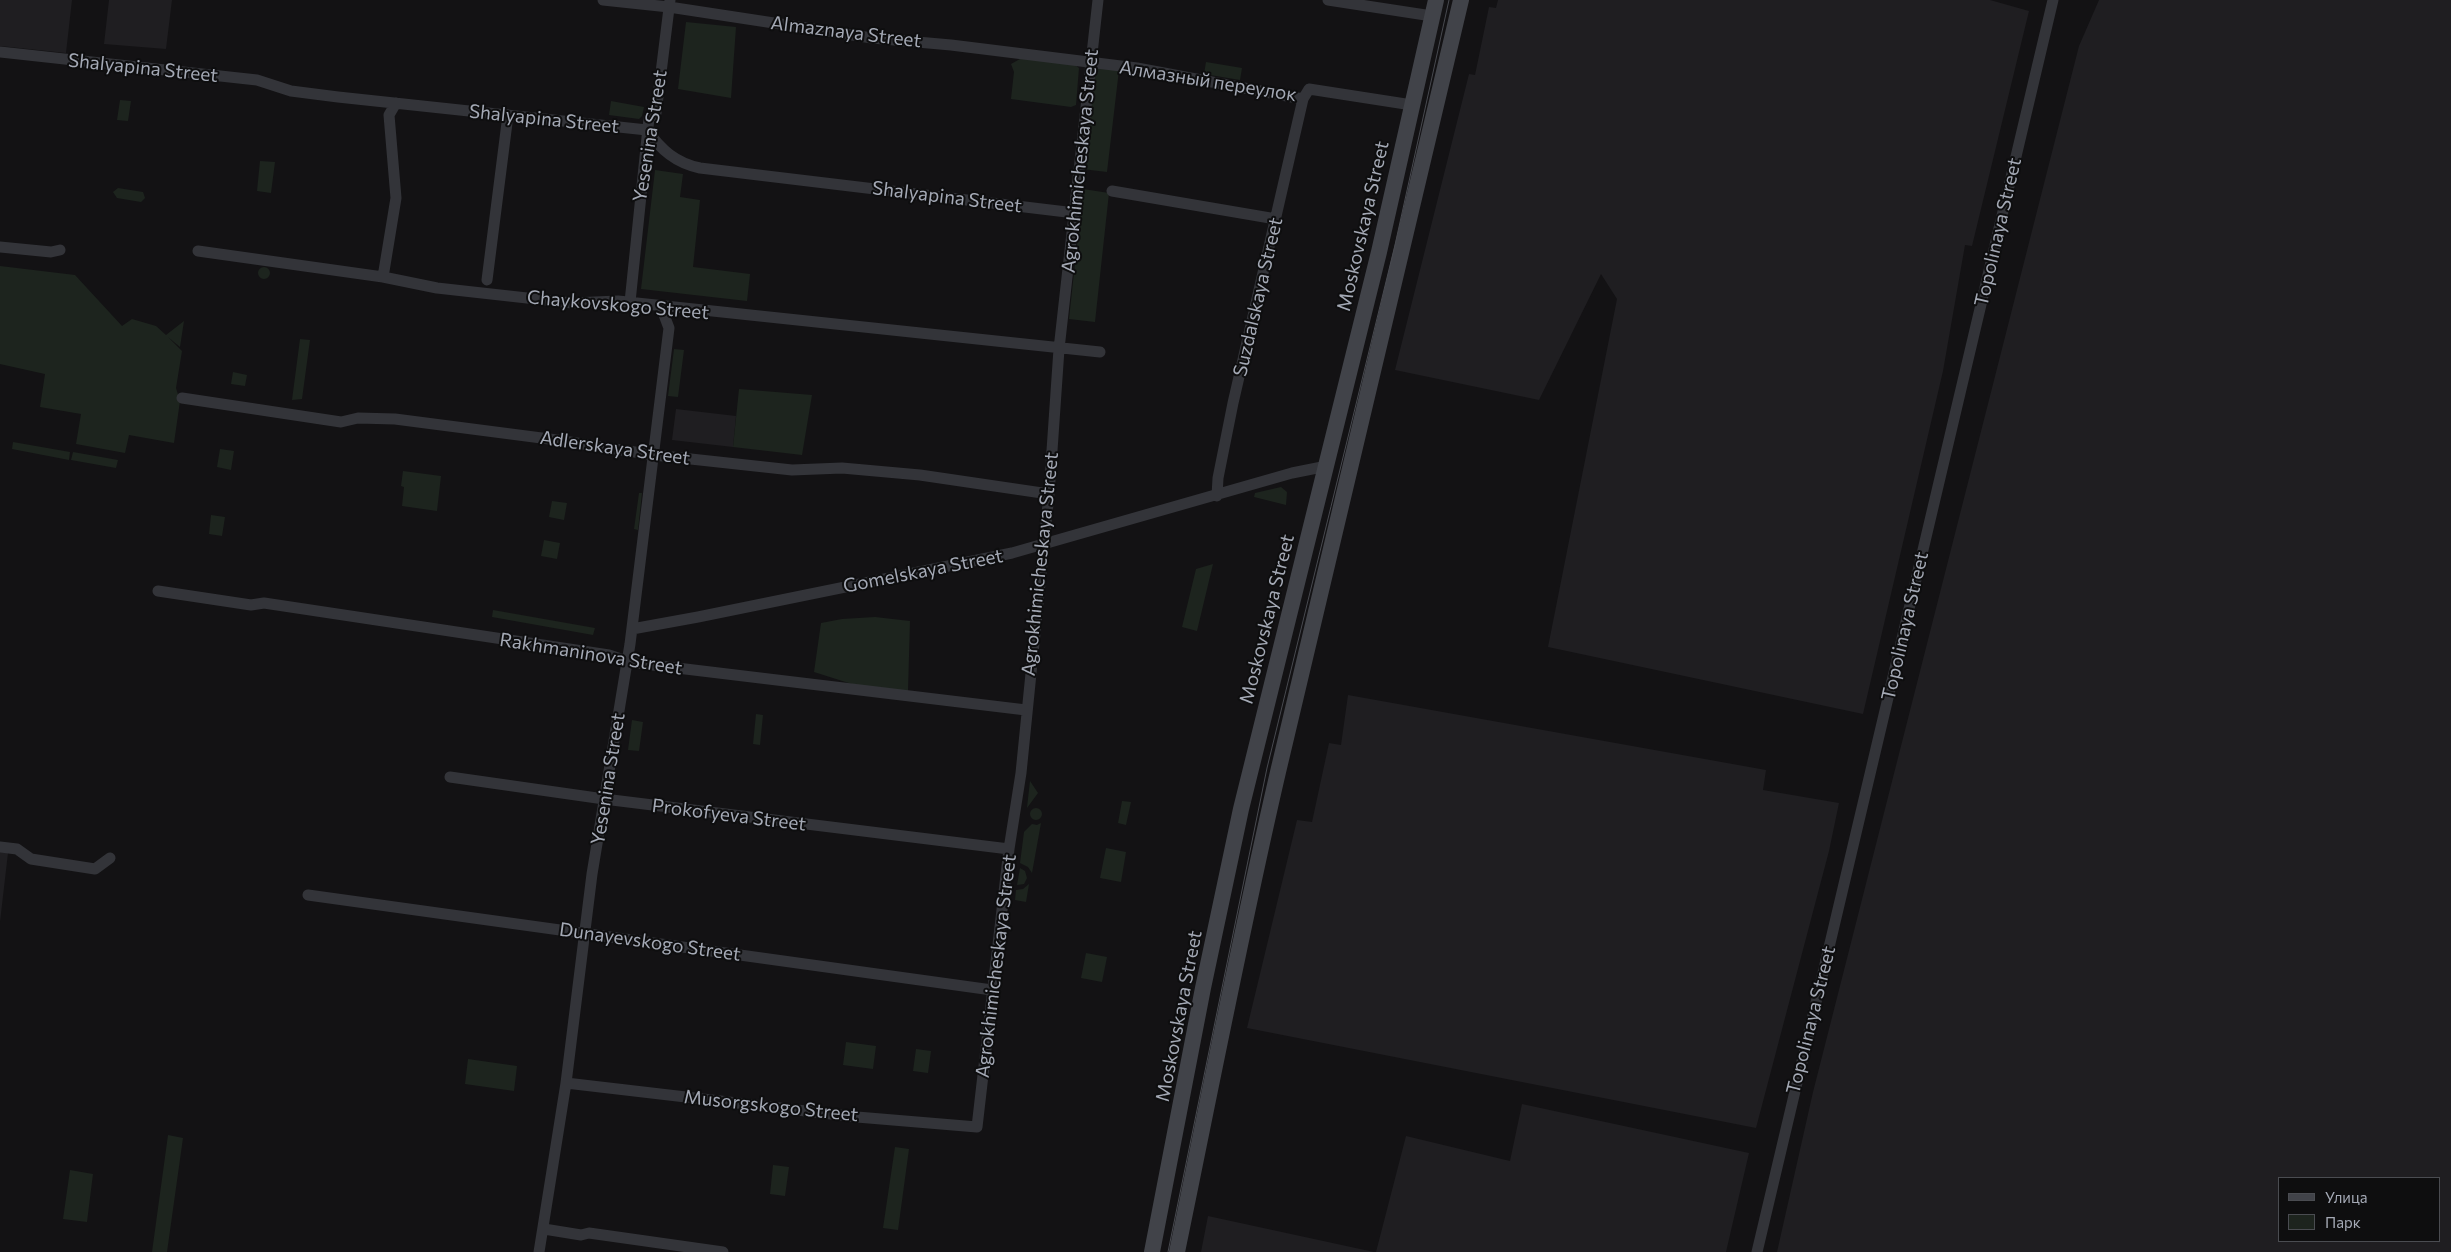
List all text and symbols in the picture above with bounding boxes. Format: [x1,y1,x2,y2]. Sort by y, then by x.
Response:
street label: Almaznaya Street [769,11,923,53]
street label: Agrokhimicheskaya Street [1057,48,1103,274]
street label: Shalyapina Street [67,49,219,87]
street label: Алмазный переулок [1118,56,1298,106]
street label: Yesenina Street [628,68,672,204]
street label: Shalyapina Street [468,100,620,138]
street label: Moskovskaya Street [1332,139,1394,313]
street label: Topolinaya Street [1970,155,2026,309]
street label: Shalyapina Street [871,177,1023,217]
street label: Suzdalskaya Street [1229,215,1287,379]
street label: Chaykovskogo Street [526,286,710,324]
street label: Adlerskaya Street [538,426,692,470]
street label: Agrokhimicheskaya Street [1017,451,1063,677]
street label: Moskovskaya Street [1235,532,1299,706]
street label: Gomelskaya Street [841,544,1005,598]
street label: Topolinaya Street [1877,549,1933,703]
street label: Rakhmaninova Street [498,628,684,680]
street label: Yesenina Street [586,711,630,847]
street label: Prokofyeva Street [651,794,807,836]
street label: Agrokhimicheskaya Street [971,853,1021,1079]
street label: Dunayevskogo Street [558,918,742,966]
street label: Moskovskaya Street [1151,928,1207,1104]
street label: Topolinaya Street [1782,944,1840,1096]
street label: Musorgskogo Street [683,1086,859,1126]
legend [2278,1177,2441,1242]
text: Улица [2325,1188,2367,1206]
text: Парк [2325,1213,2361,1231]

